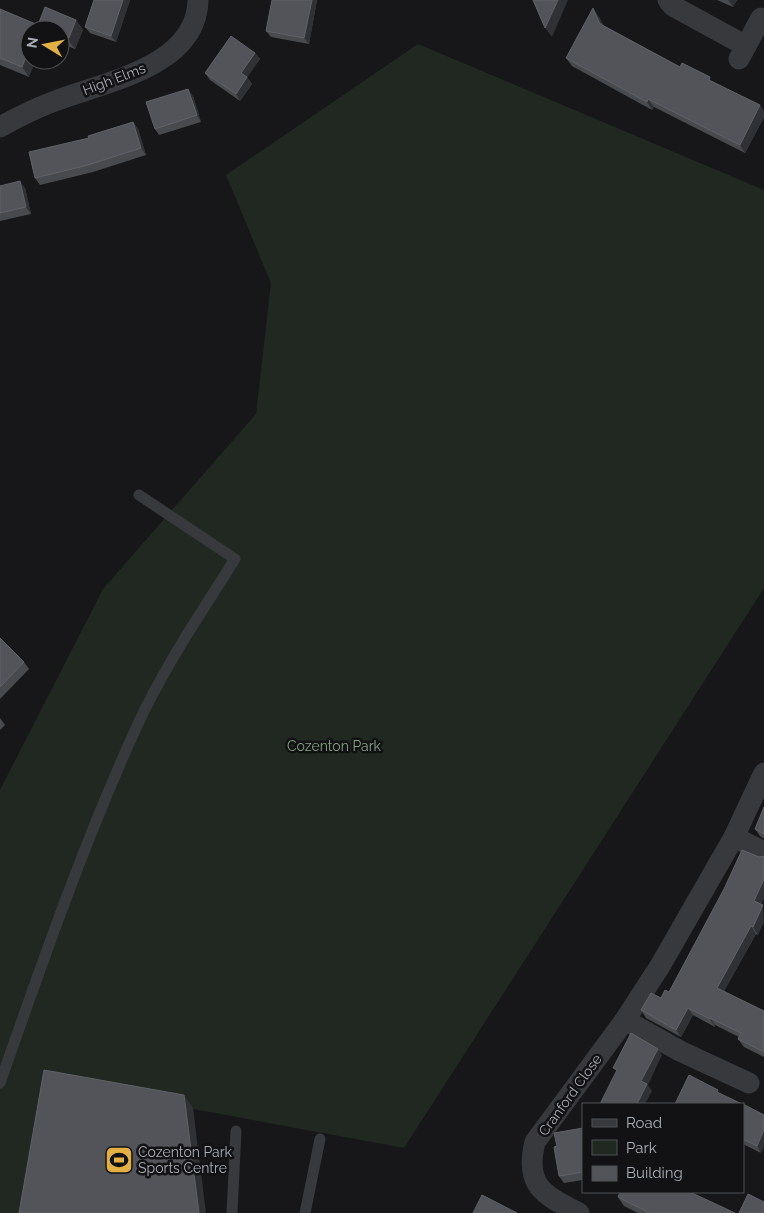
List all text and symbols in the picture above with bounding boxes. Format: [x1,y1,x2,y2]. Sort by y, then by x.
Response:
north arrow [20,20,70,70]
text: N [23,36,41,49]
street label: High Elms [80,60,148,98]
park label: Cozenton Park [287,738,382,754]
street label: Cranford Close [535,1051,605,1139]
legend [582,1103,744,1193]
text: Road [626,1114,662,1132]
text: Park [626,1139,657,1157]
place label: Cozenton Park Sports Centre [138,1144,233,1176]
sports icon: Cozenton Park Sports Centre [104,1145,134,1175]
text: Building [626,1164,683,1182]

